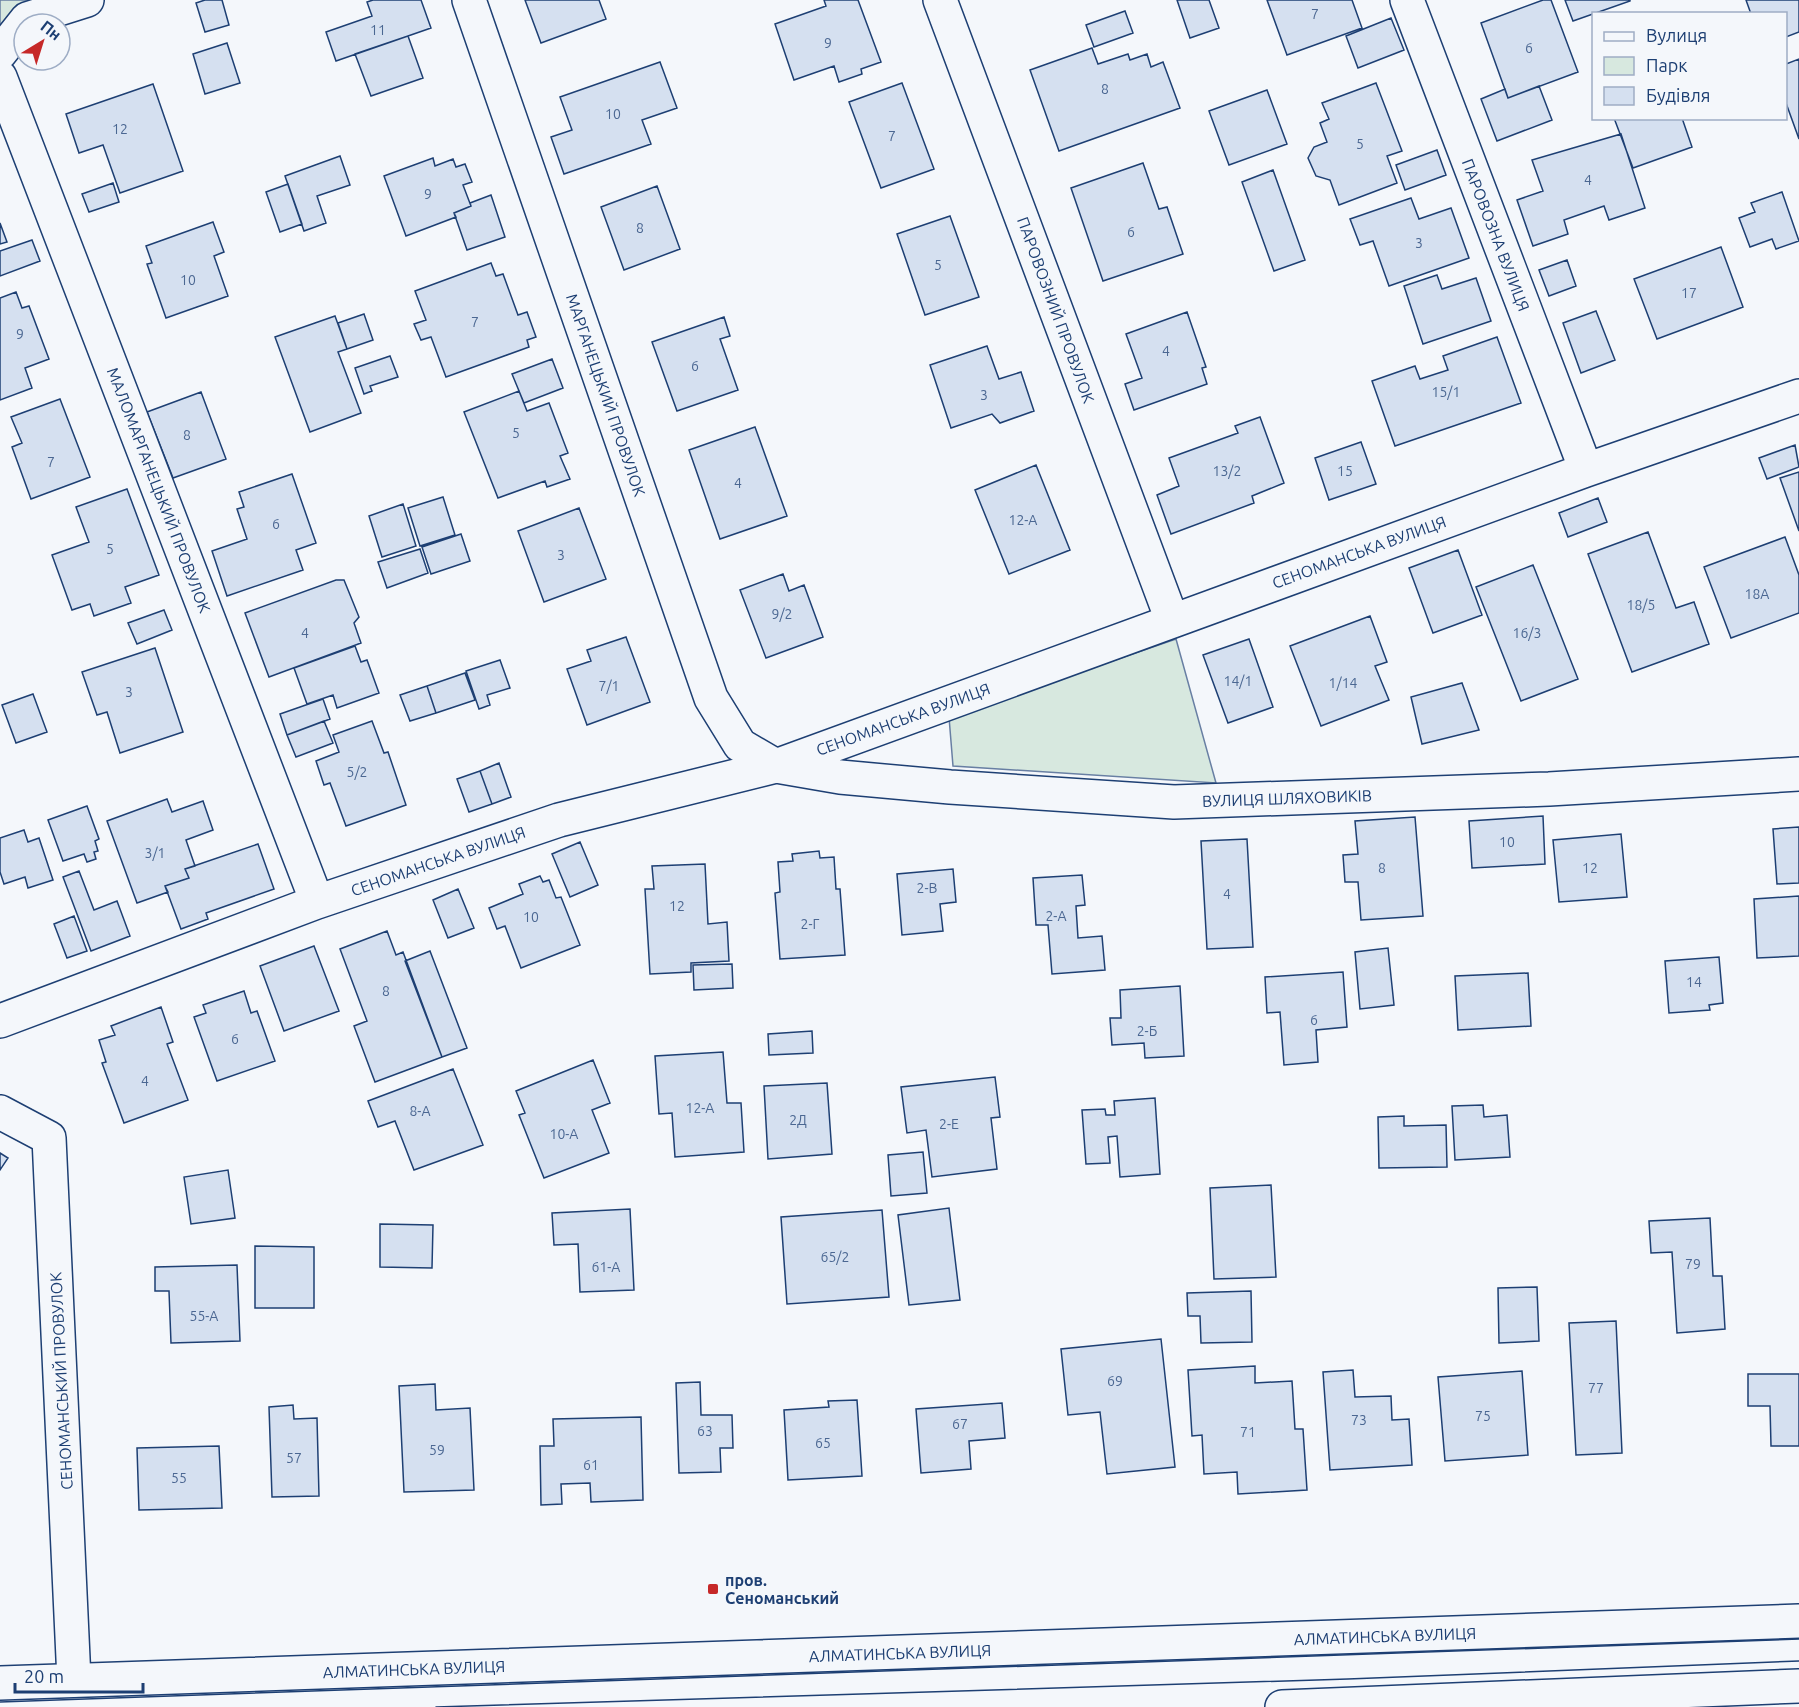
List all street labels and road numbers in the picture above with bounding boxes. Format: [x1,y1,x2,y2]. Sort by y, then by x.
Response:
street label: ПАРОВОЗНА ВУЛИЦЯ [1459,156,1533,314]
street label: ПАРОВОЗНИЙ ПРОВУЛОК [1014,214,1099,406]
street label: МАРГАНЕЦЬКИЙ ПРОВУЛОК [563,291,650,499]
street label: МАЛОМАРГАНЕЦЬКИЙ ПРОВУЛОК [104,364,215,615]
street label: СЕНОМАНСЬКА ВУЛИЦЯ [1270,512,1448,592]
street label: СЕНОМАНСЬКА ВУЛИЦЯ [814,679,992,759]
street label: ВУЛИЦЯ ШЛЯХОВИКІВ [1202,786,1372,810]
street label: СЕНОМАНСЬКА ВУЛИЦЯ [348,823,528,899]
street label: СЕНОМАНСЬКИЙ ПРОВУЛОК [45,1271,76,1490]
street label: АЛМАТИНСЬКА ВУЛИЦЯ [1294,1624,1476,1648]
street label: АЛМАТИНСЬКА ВУЛИЦЯ [809,1641,991,1665]
street label: АЛМАТИНСЬКА ВУЛИЦЯ [323,1657,505,1681]

